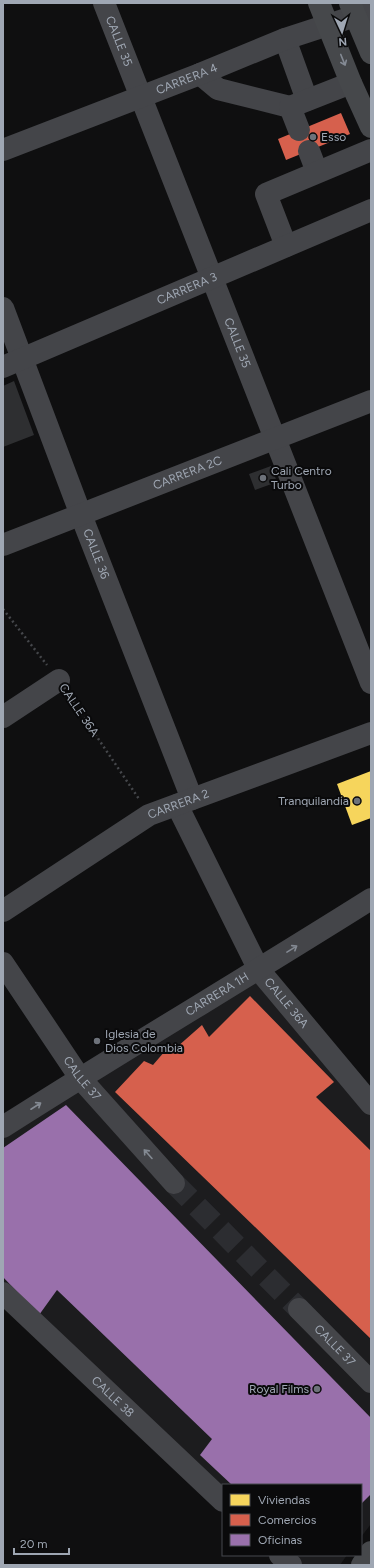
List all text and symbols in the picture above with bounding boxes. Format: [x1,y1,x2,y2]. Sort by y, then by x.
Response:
north arrow [322,12,362,52]
street label: CALLE 35 [103,14,135,68]
text: N [338,35,347,48]
one-way arrow [339,54,347,66]
street label: CARRERA 4 [154,60,220,97]
place label: Esso [321,130,346,144]
marker: Esso [308,132,318,142]
street label: CARRERA 3 [155,270,219,308]
street label: CALLE 35 [221,316,254,370]
street label: CARRERA 2C [151,453,224,493]
place label: Cali Centro Turbo [271,464,332,492]
marker: Cali Centro Turbo [258,473,268,483]
street label: CALLE 36 [80,527,112,581]
street label: CALLE 36A [56,681,102,739]
street label: CARRERA 2 [146,786,211,822]
place label: Tranquilandia [278,794,349,808]
marker: Tranquilandia [352,796,362,806]
one-way arrow [286,945,297,953]
street label: CARRERA 1H [183,970,251,1019]
street label: CALLE 36A [262,975,311,1031]
place label: Iglesia de Dios Colombia [105,1027,183,1055]
marker: Iglesia de Dios Colombia [92,1036,102,1046]
street label: CALLE 37 [61,1054,104,1104]
one-way arrow [30,1102,41,1110]
one-way arrow [143,1149,152,1159]
street label: CALLE 37 [311,1322,359,1369]
street label: CALLE 38 [89,1373,137,1420]
place label: Royal Films [249,1382,309,1396]
marker: Royal Films [312,1384,322,1394]
legend [222,1484,362,1556]
text: Viviendas [258,1493,311,1507]
text: Comercios [258,1513,317,1527]
scale bar [14,1530,69,1556]
text: Oficinas [258,1533,303,1547]
text: 20 m [20,1537,48,1551]

